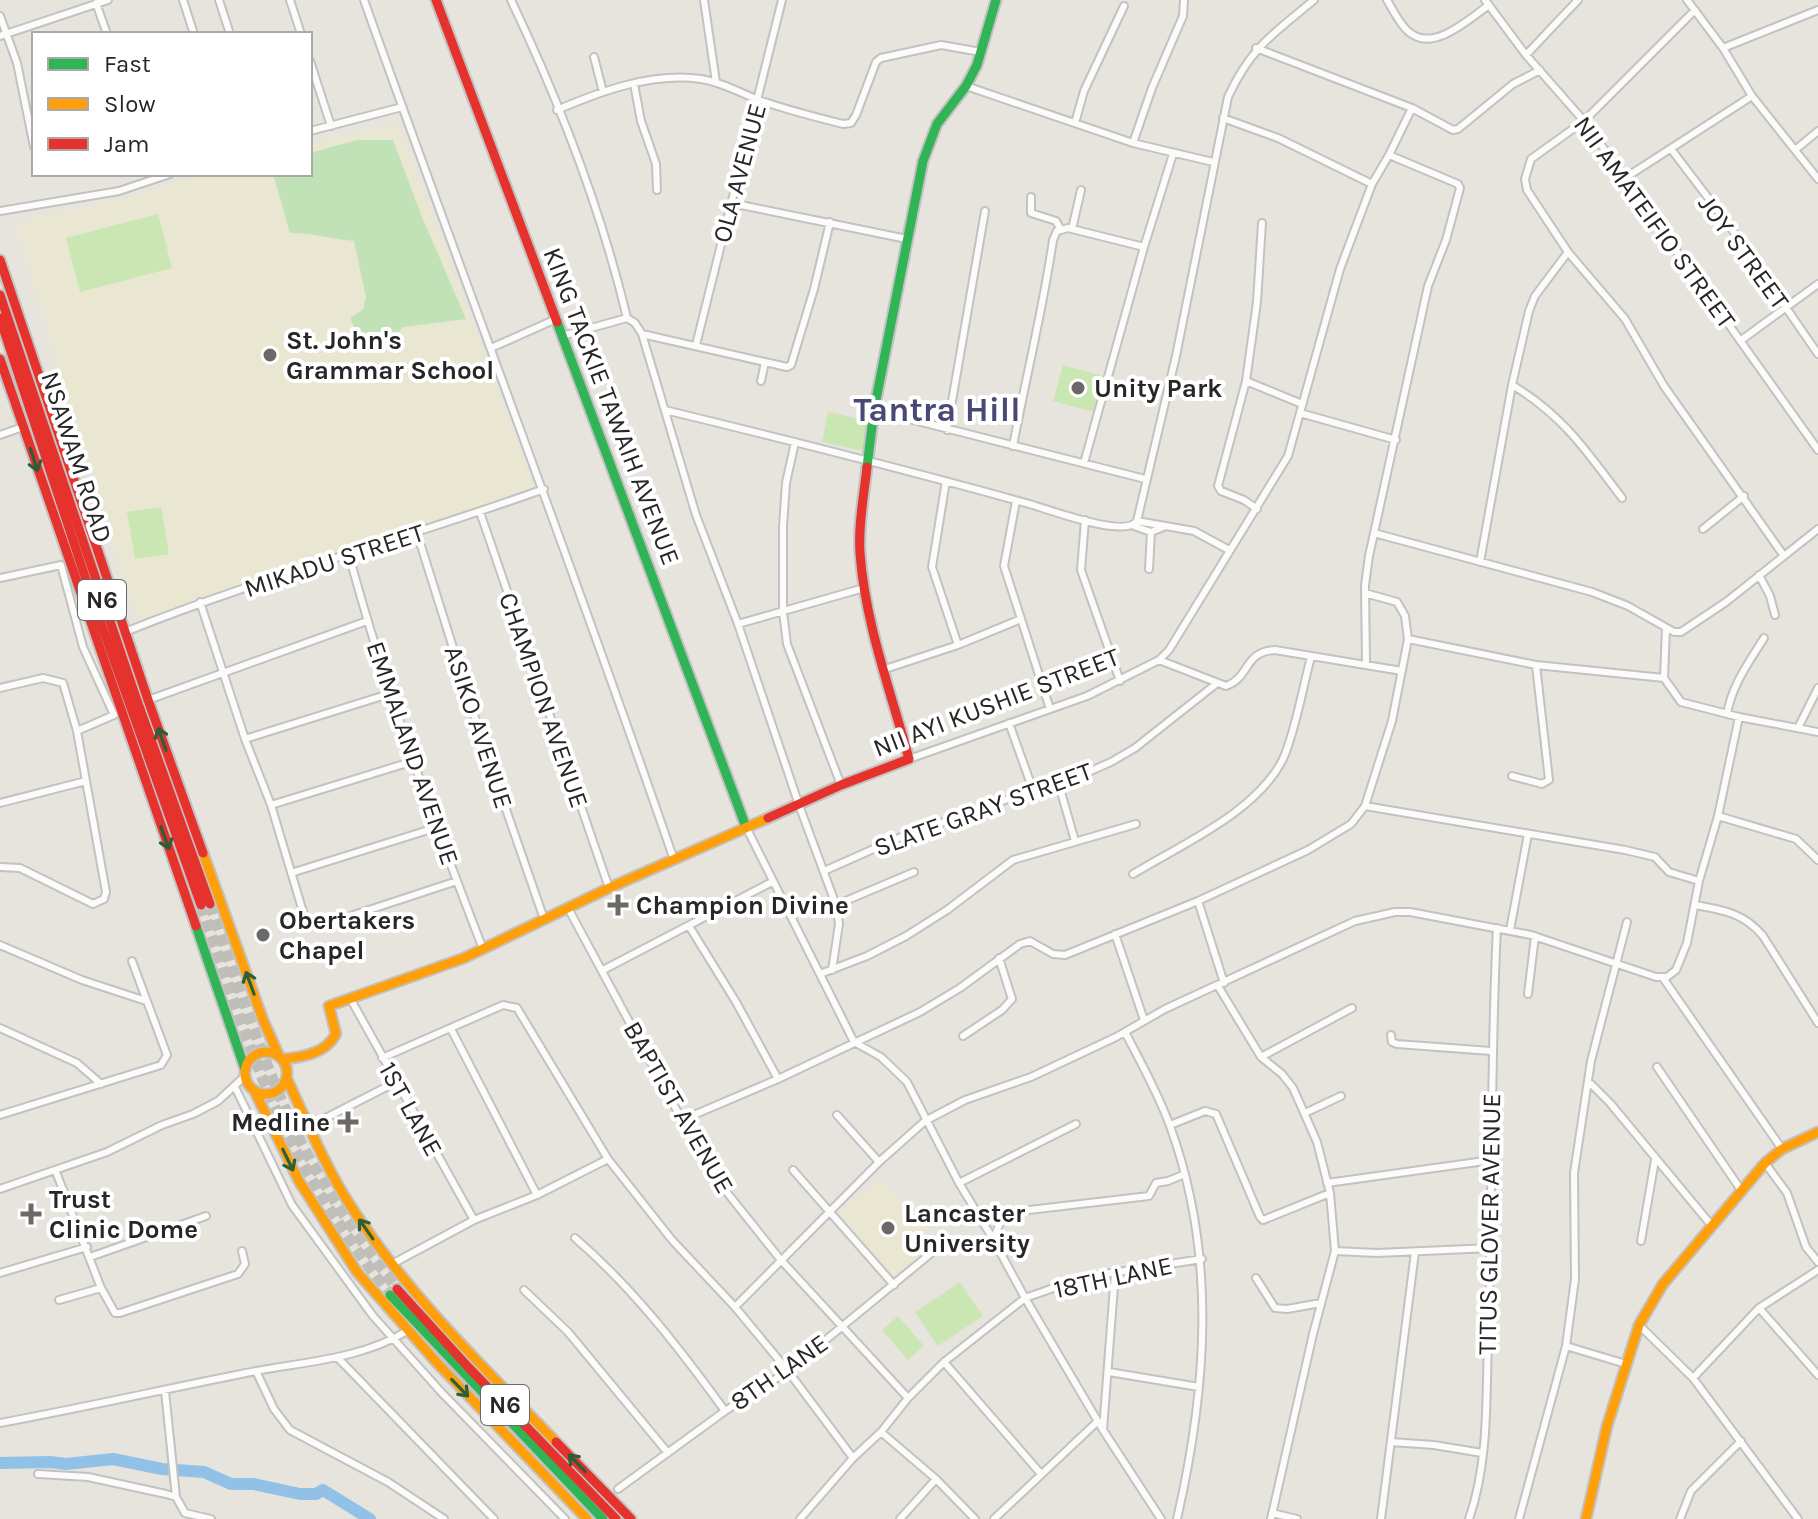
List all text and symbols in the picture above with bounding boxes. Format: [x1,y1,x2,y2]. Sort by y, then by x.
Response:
legend [32,32,312,176]
text: Fast [104,50,151,78]
text: Slow [104,90,156,118]
street label: OLA AVENUE [706,100,773,246]
street label: NII AMATEIFIO STREET [1567,110,1742,335]
text: Jam [104,130,149,158]
street label: JOY STREET [1692,189,1796,316]
street label: KING TACKIE TAWAIH AVENUE [537,243,687,569]
place label: St. John's Grammar School [286,325,494,386]
marker: St. John's Grammar School [261,346,279,364]
street label: NSAWAM ROAD [34,368,119,547]
place label: Unity Park [1094,373,1222,404]
marker: Unity Park [1069,379,1087,397]
district label: Tantra Hill [853,390,1021,430]
one-way arrow [27,447,42,473]
street label: MIKADU STREET [240,517,428,604]
road number: N6 [78,580,126,620]
street label: CHAMPION AVENUE [492,589,595,812]
street label: EMMALAND AVENUE [360,637,465,869]
street label: NII AYI KUSHIE STREET [869,641,1124,764]
street label: ASIKO AVENUE [438,642,519,813]
one-way arrow [154,727,168,751]
street label: SLATE GRAY STREET [870,756,1096,863]
one-way arrow [159,825,174,850]
place label: Champion Divine [636,890,849,921]
marker: Champion Divine [607,894,629,916]
place label: Obertakers Chapel [279,905,415,966]
marker: Obertakers Chapel [254,926,272,944]
one-way arrow [242,971,257,996]
street label: BAPTIST AVENUE [617,1016,740,1199]
street label: 1ST LANE [372,1057,449,1162]
street label: TITUS GLOVER AVENUE [1472,1093,1507,1355]
place label: Medline [231,1107,330,1138]
marker: Medline [337,1111,359,1133]
one-way arrow [282,1148,297,1171]
place label: Trust Clinic Dome [49,1184,198,1245]
place label: Lancaster University [904,1198,1030,1259]
marker: Trust Clinic Dome [20,1203,42,1225]
one-way arrow [358,1218,374,1240]
marker: Lancaster University [879,1219,897,1237]
street label: 18TH LANE [1051,1250,1175,1305]
street label: 8TH LANE [725,1328,834,1417]
one-way arrow [451,1378,470,1398]
road number: N6 [481,1385,529,1425]
one-way arrow [568,1453,587,1473]

